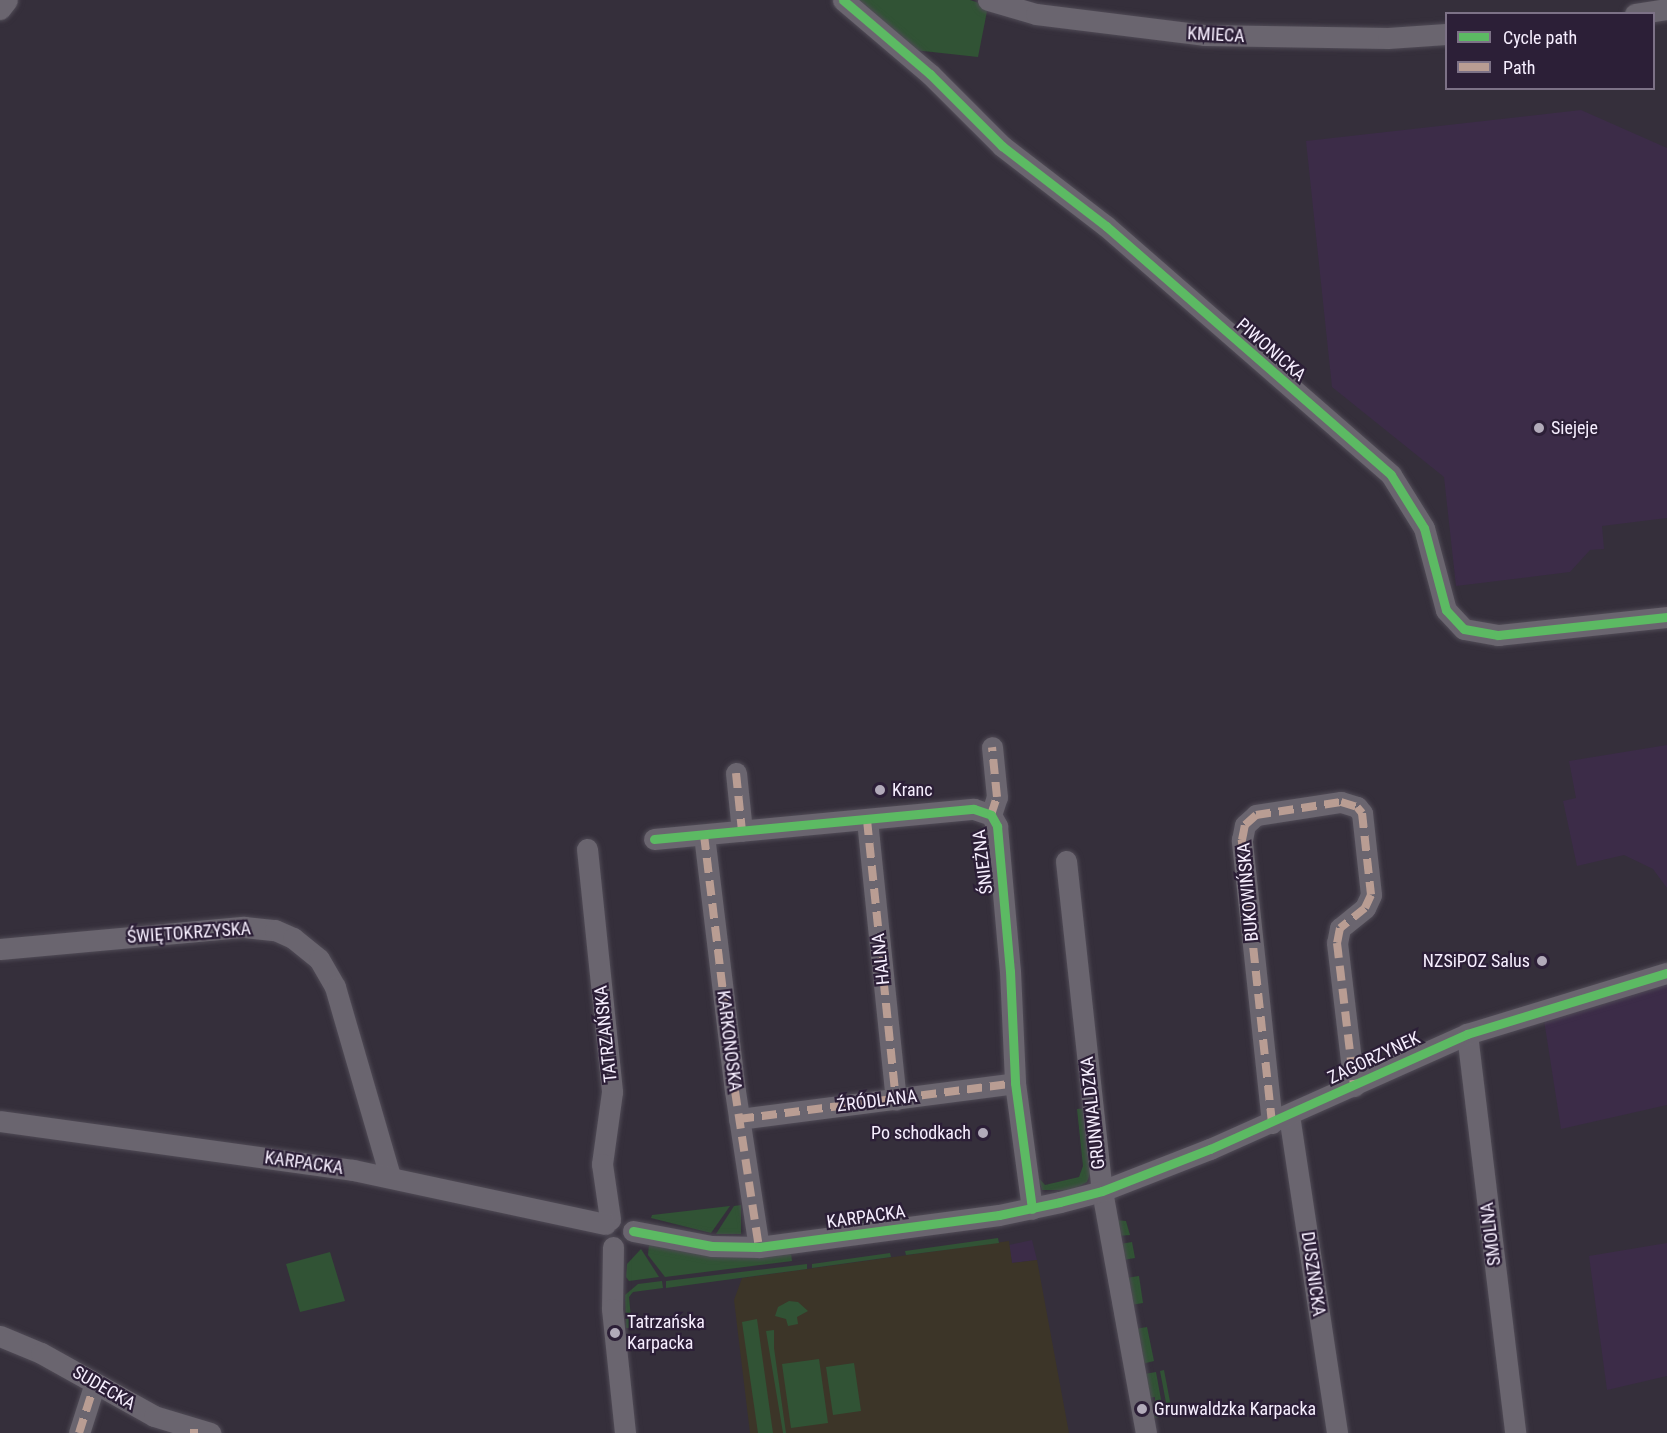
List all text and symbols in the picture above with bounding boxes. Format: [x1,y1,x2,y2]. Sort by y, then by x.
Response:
legend [1445,12,1655,90]
street label: KMIECA [1187,23,1245,47]
text: Cycle path [1503,27,1577,48]
text: Path [1503,57,1536,78]
street label: PIWONICKA [1232,314,1310,386]
place label: Siejeje [1551,417,1598,439]
marker: Siejeje [1532,421,1546,435]
place label: Kranc [892,779,933,801]
marker: Kranc [873,783,887,797]
street label: ŚNIEŻNA [968,828,998,896]
street label: BUKOWIŃSKA [1233,842,1263,942]
street label: ŚWIĘTOKRZYSKA [126,918,252,948]
street label: HALNA [868,932,894,986]
place label: NZSiPOZ Salus [1423,950,1530,972]
marker: NZSiPOZ Salus [1535,954,1549,968]
street label: TATRZAŃSKA [590,984,622,1084]
street label: KARKONOSKA [712,989,746,1093]
street label: ZAGORZYNEK [1324,1027,1424,1089]
street label: GRUNWALDZKA [1076,1055,1110,1171]
street label: ŹRÓDLANA [836,1085,918,1117]
place label: Po schodkach [871,1122,971,1144]
marker: Po schodkach [976,1126,990,1140]
street label: KARPACKA [263,1147,345,1179]
street label: KARPACKA [825,1201,907,1233]
street label: SMOLNA [1476,1201,1506,1267]
street label: DUSZNICKA [1296,1230,1330,1318]
place label: Tatrzańska Karpacka [627,1312,705,1354]
marker: Tatrzańska Karpacka [608,1326,622,1340]
street label: SUDECKA [69,1361,139,1415]
place label: Grunwaldzka Karpacka [1154,1398,1316,1420]
marker: Grunwaldzka Karpacka [1135,1402,1149,1416]

